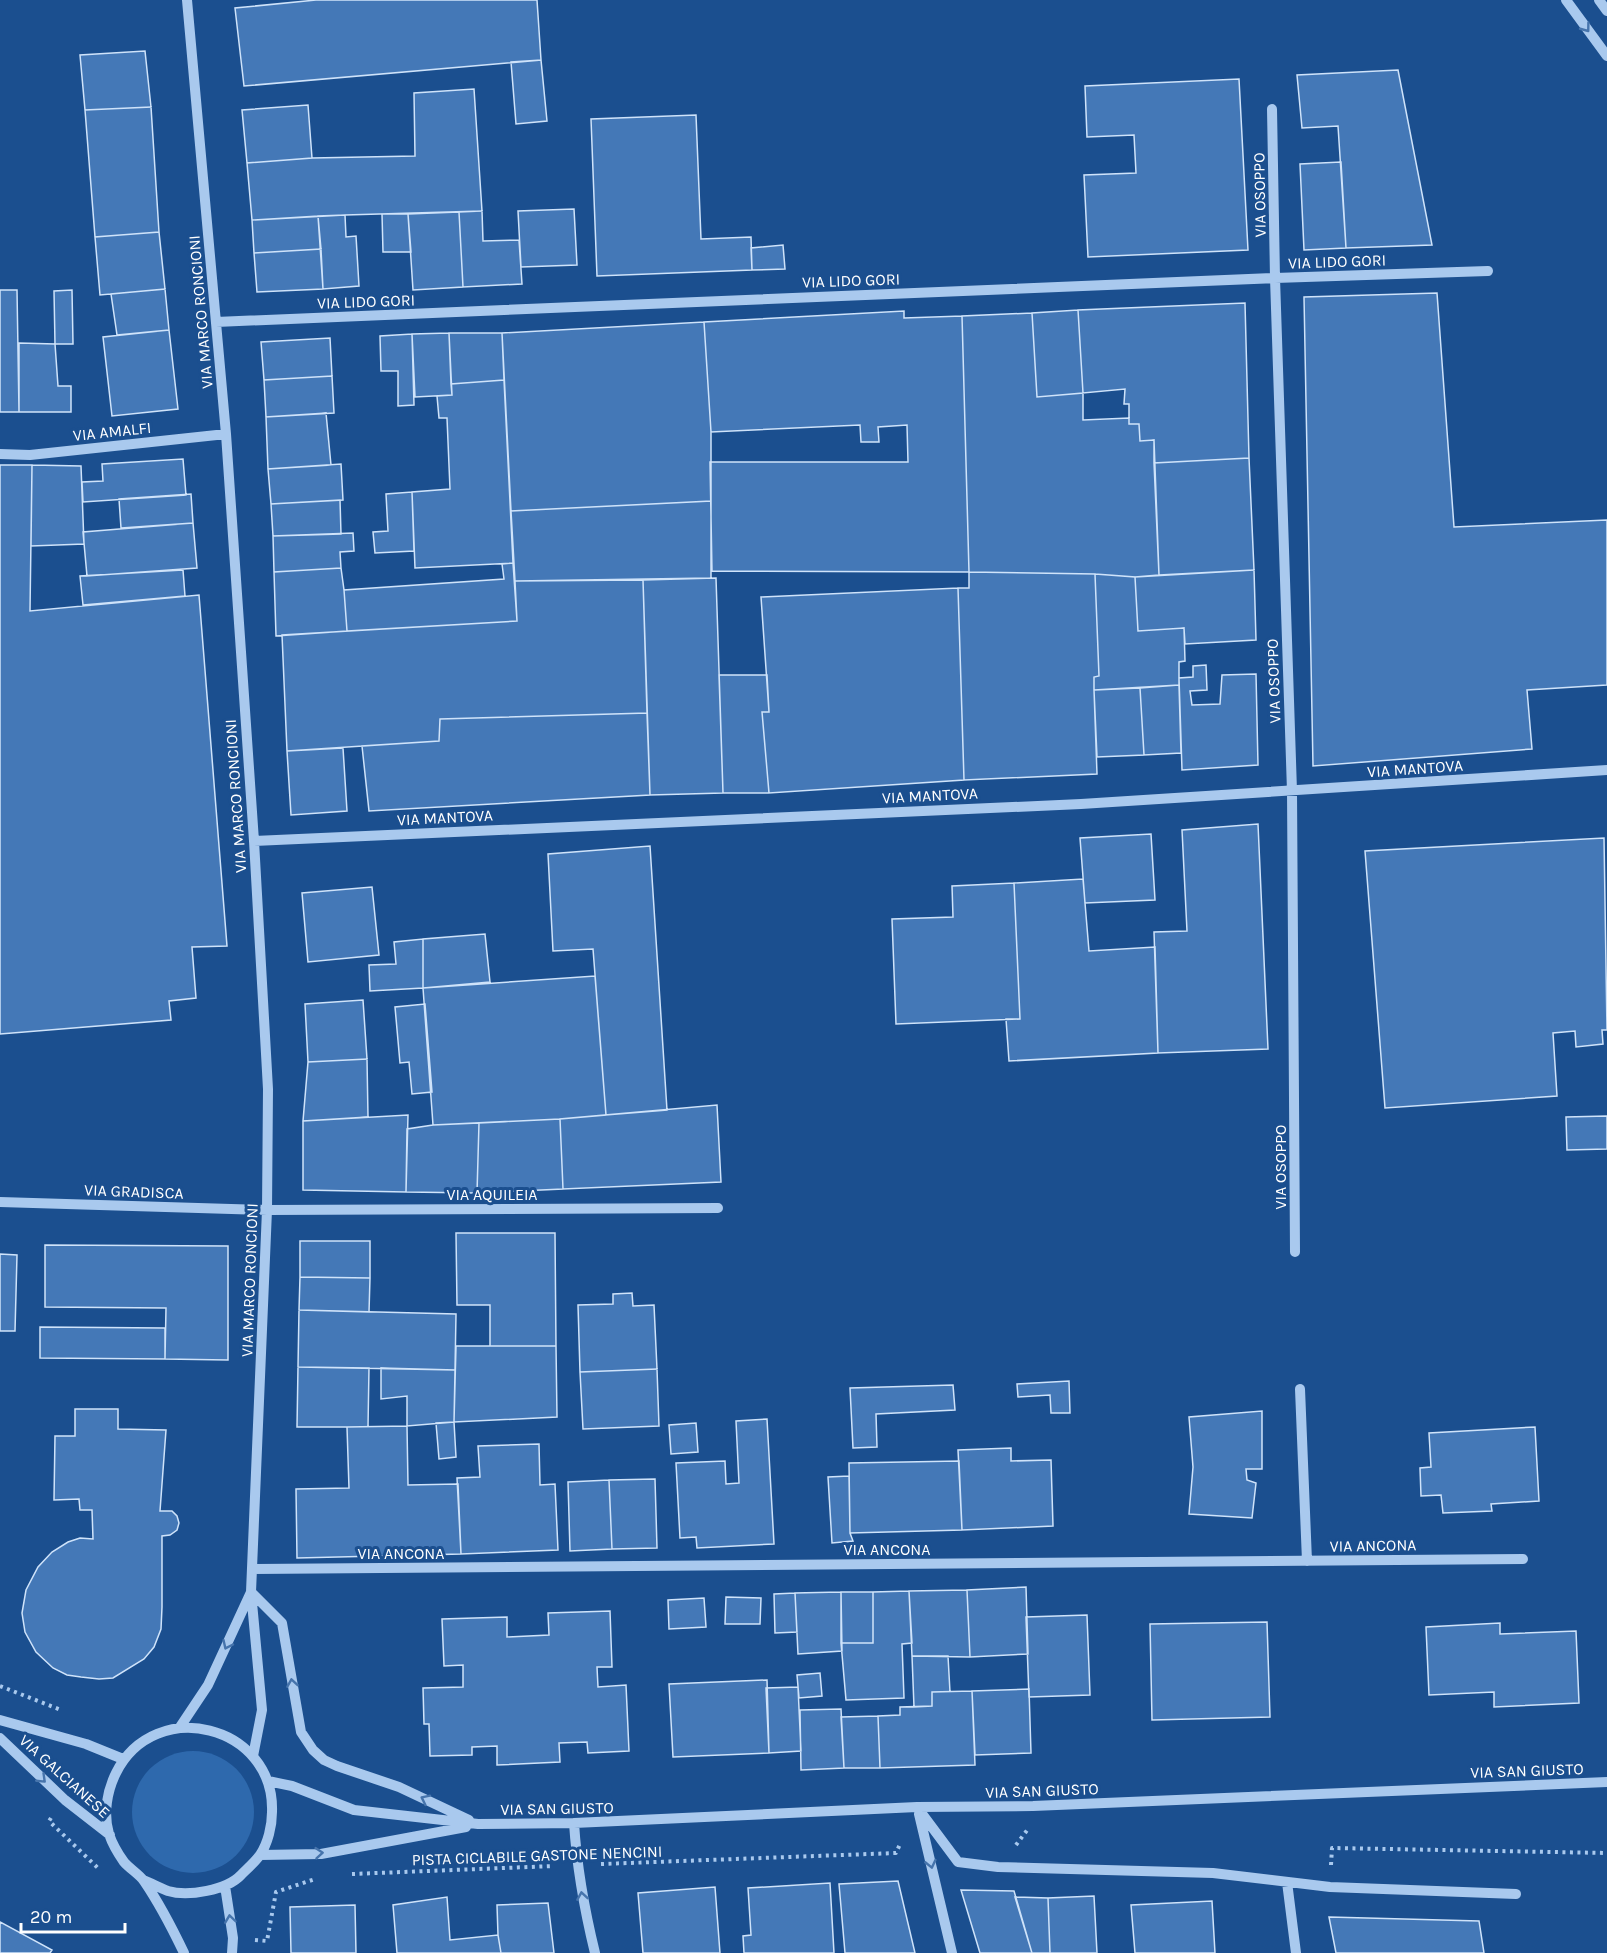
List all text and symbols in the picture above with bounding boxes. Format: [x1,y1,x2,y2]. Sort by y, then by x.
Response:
one-way arrow [1579,21,1590,32]
street label: VIA OSOPPO [1249,152,1270,238]
street label: VIA MARCO RONCIONI [184,234,217,390]
street label: VIA LIDO GORI [1288,250,1386,273]
street label: VIA LIDO GORI [802,269,900,292]
street label: VIA LIDO GORI [317,290,415,313]
street label: VIA AMALFI [72,418,152,445]
street label: VIA OSOPPO [1263,638,1284,724]
street label: VIA MARCO RONCIONI [221,718,250,873]
street label: VIA MANTOVA [1366,756,1464,781]
street label: VIA MANTOVA [882,783,978,807]
street label: VIA MANTOVA [397,805,493,829]
street label: VIA OSOPPO [1271,1125,1290,1209]
street label: VIA GRADISCA [84,1180,184,1203]
street label: VIA AQUILEIA [446,1185,538,1204]
street label: VIA MARCO RONCIONI [237,1203,262,1357]
street label: VIA ANCONA [1329,1535,1417,1556]
street label: VIA ANCONA [844,1540,930,1559]
street label: VIA ANCONA [358,1544,444,1563]
one-way arrow [222,1639,234,1650]
one-way arrow [287,1678,299,1687]
street label: VIA GALCIANESE [15,1731,114,1822]
street label: VIA SAN GIUSTO [1470,1759,1584,1782]
one-way arrow [35,1771,46,1782]
street label: VIA SAN GIUSTO [985,1779,1099,1802]
one-way arrow [421,1795,432,1806]
street label: VIA SAN GIUSTO [500,1798,614,1819]
street label: PISTA CICLABILE GASTONE NENCINI [411,1842,663,1869]
one-way arrow [314,1847,323,1860]
one-way arrow [923,1859,936,1869]
one-way arrow [576,1891,588,1901]
scale bar [21,1896,124,1934]
text: 20 m [30,1906,72,1928]
one-way arrow [225,1915,237,1924]

